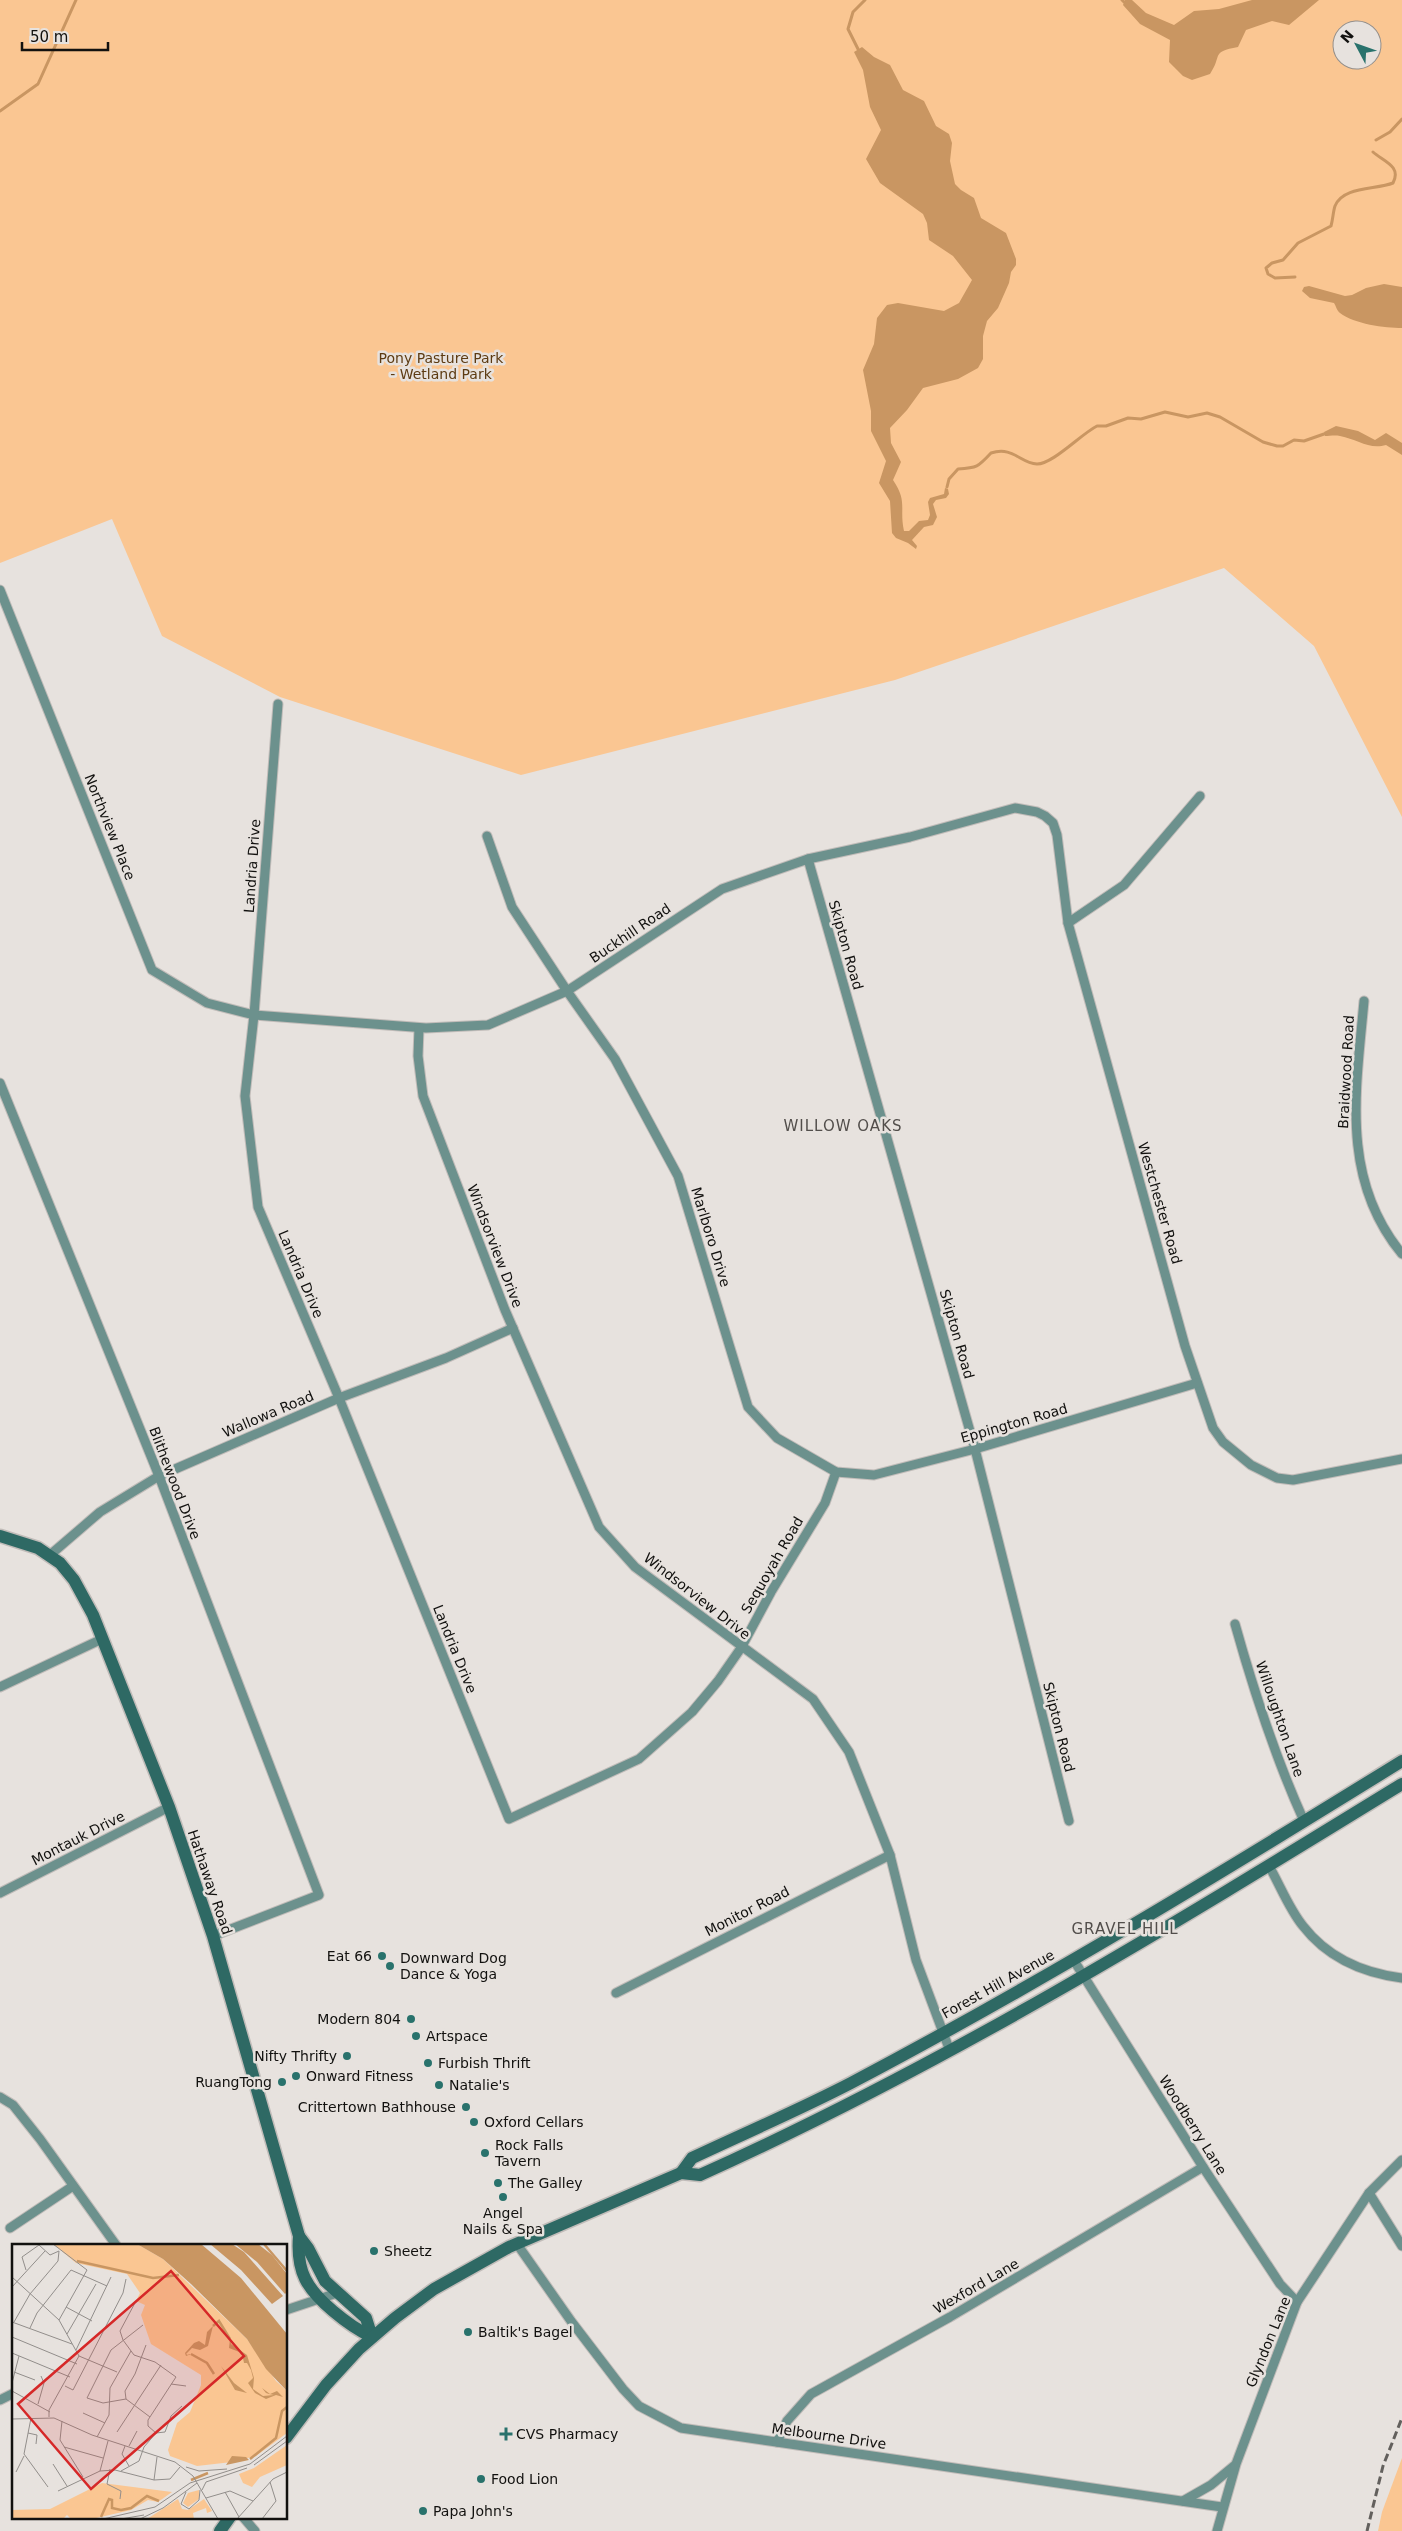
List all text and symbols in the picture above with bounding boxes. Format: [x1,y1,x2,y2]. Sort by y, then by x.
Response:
scale bar [22,20,109,52]
north arrow [1332,20,1382,70]
text: N [1337,27,1357,46]
text: 50 m [30,28,68,46]
park label: Pony Pasture Park - Wetland Park [379,350,504,382]
street label: Northview Place [81,772,139,882]
street label: Landria Drive [241,818,263,914]
street label: Skipton Road [826,898,866,992]
street label: Buckhill Road [586,900,674,966]
street label: Braidwood Road [1335,1015,1357,1129]
district label: WILLOW OAKS [783,1117,903,1135]
street label: Westchester Road [1135,1140,1185,1266]
street label: Windsorview Drive [464,1182,526,1310]
street label: Marlboro Drive [688,1185,734,1289]
street label: Landria Drive [275,1228,327,1320]
street label: Skipton Road [937,1287,977,1381]
street label: Wallowa Road [220,1388,316,1440]
street label: Eppington Road [959,1400,1069,1446]
street label: Blithewood Drive [146,1424,204,1542]
street label: Sequoyah Road [738,1514,806,1616]
street label: Windsorview Drive [641,1549,753,1643]
street label: Landria Drive [430,1602,480,1696]
street label: Willoughton Lane [1253,1659,1307,1779]
street label: Skipton Road [1040,1680,1078,1774]
street label: Montauk Drive [29,1808,127,1868]
street label: Hathaway Road [185,1827,235,1937]
street label: Monitor Road [702,1883,792,1939]
district label: GRAVEL HILL [1071,1920,1179,1938]
street label: Forest Hill Avenue [939,1946,1057,2022]
place label: Eat 66 [327,1948,372,1964]
marker: Eat 66 [376,1950,388,1962]
place label: Downward Dog Dance & Yoga [400,1950,507,1982]
marker: Downward Dog Dance & Yoga [384,1960,396,1972]
place label: Modern 804 [317,2011,401,2027]
marker: Modern 804 [405,2013,417,2025]
place label: Artspace [426,2028,488,2044]
marker: Artspace [410,2030,422,2042]
place label: Nifty Thrifty [254,2048,337,2064]
marker: Nifty Thrifty [341,2050,353,2062]
place label: Furbish Thrift [438,2055,531,2071]
marker: Furbish Thrift [422,2057,434,2069]
place label: Onward Fitness [306,2068,413,2084]
marker: Onward Fitness [290,2070,302,2082]
street label: Woodberry Lane [1156,2072,1230,2178]
place label: RuangTong [195,2074,272,2090]
marker: RuangTong [276,2076,288,2088]
place label: Natalie's [449,2077,510,2093]
marker: Natalie's [433,2079,445,2091]
place label: Crittertown Bathhouse [298,2099,456,2115]
marker: Crittertown Bathhouse [460,2101,472,2113]
place label: Oxford Cellars [484,2114,583,2130]
marker: Oxford Cellars [468,2116,480,2128]
place label: Rock Falls Tavern [494,2137,563,2169]
marker: Rock Falls Tavern [479,2147,491,2159]
place label: The Galley [507,2175,583,2191]
marker: The Galley [492,2177,504,2189]
marker: Angel Nails & Spa [497,2191,509,2203]
place label: Angel Nails & Spa [463,2205,543,2237]
place label: Sheetz [384,2243,432,2259]
inset map [12,2244,288,2518]
marker: Sheetz [368,2245,380,2257]
street label: Wexford Lane [930,2255,1022,2317]
street label: Glyndon Lane [1242,2294,1294,2390]
place label: Baltik's Bagel [478,2324,573,2340]
marker: Baltik's Bagel [462,2326,474,2338]
street label: Melbourne Drive [771,2420,887,2452]
place label: CVS Pharmacy [516,2426,618,2442]
marker: CVS Pharmacy [500,2428,512,2440]
place label: Food Lion [491,2471,558,2487]
marker: Food Lion [475,2473,487,2485]
place label: Papa John's [433,2503,513,2519]
marker: Papa John's [417,2505,429,2517]

